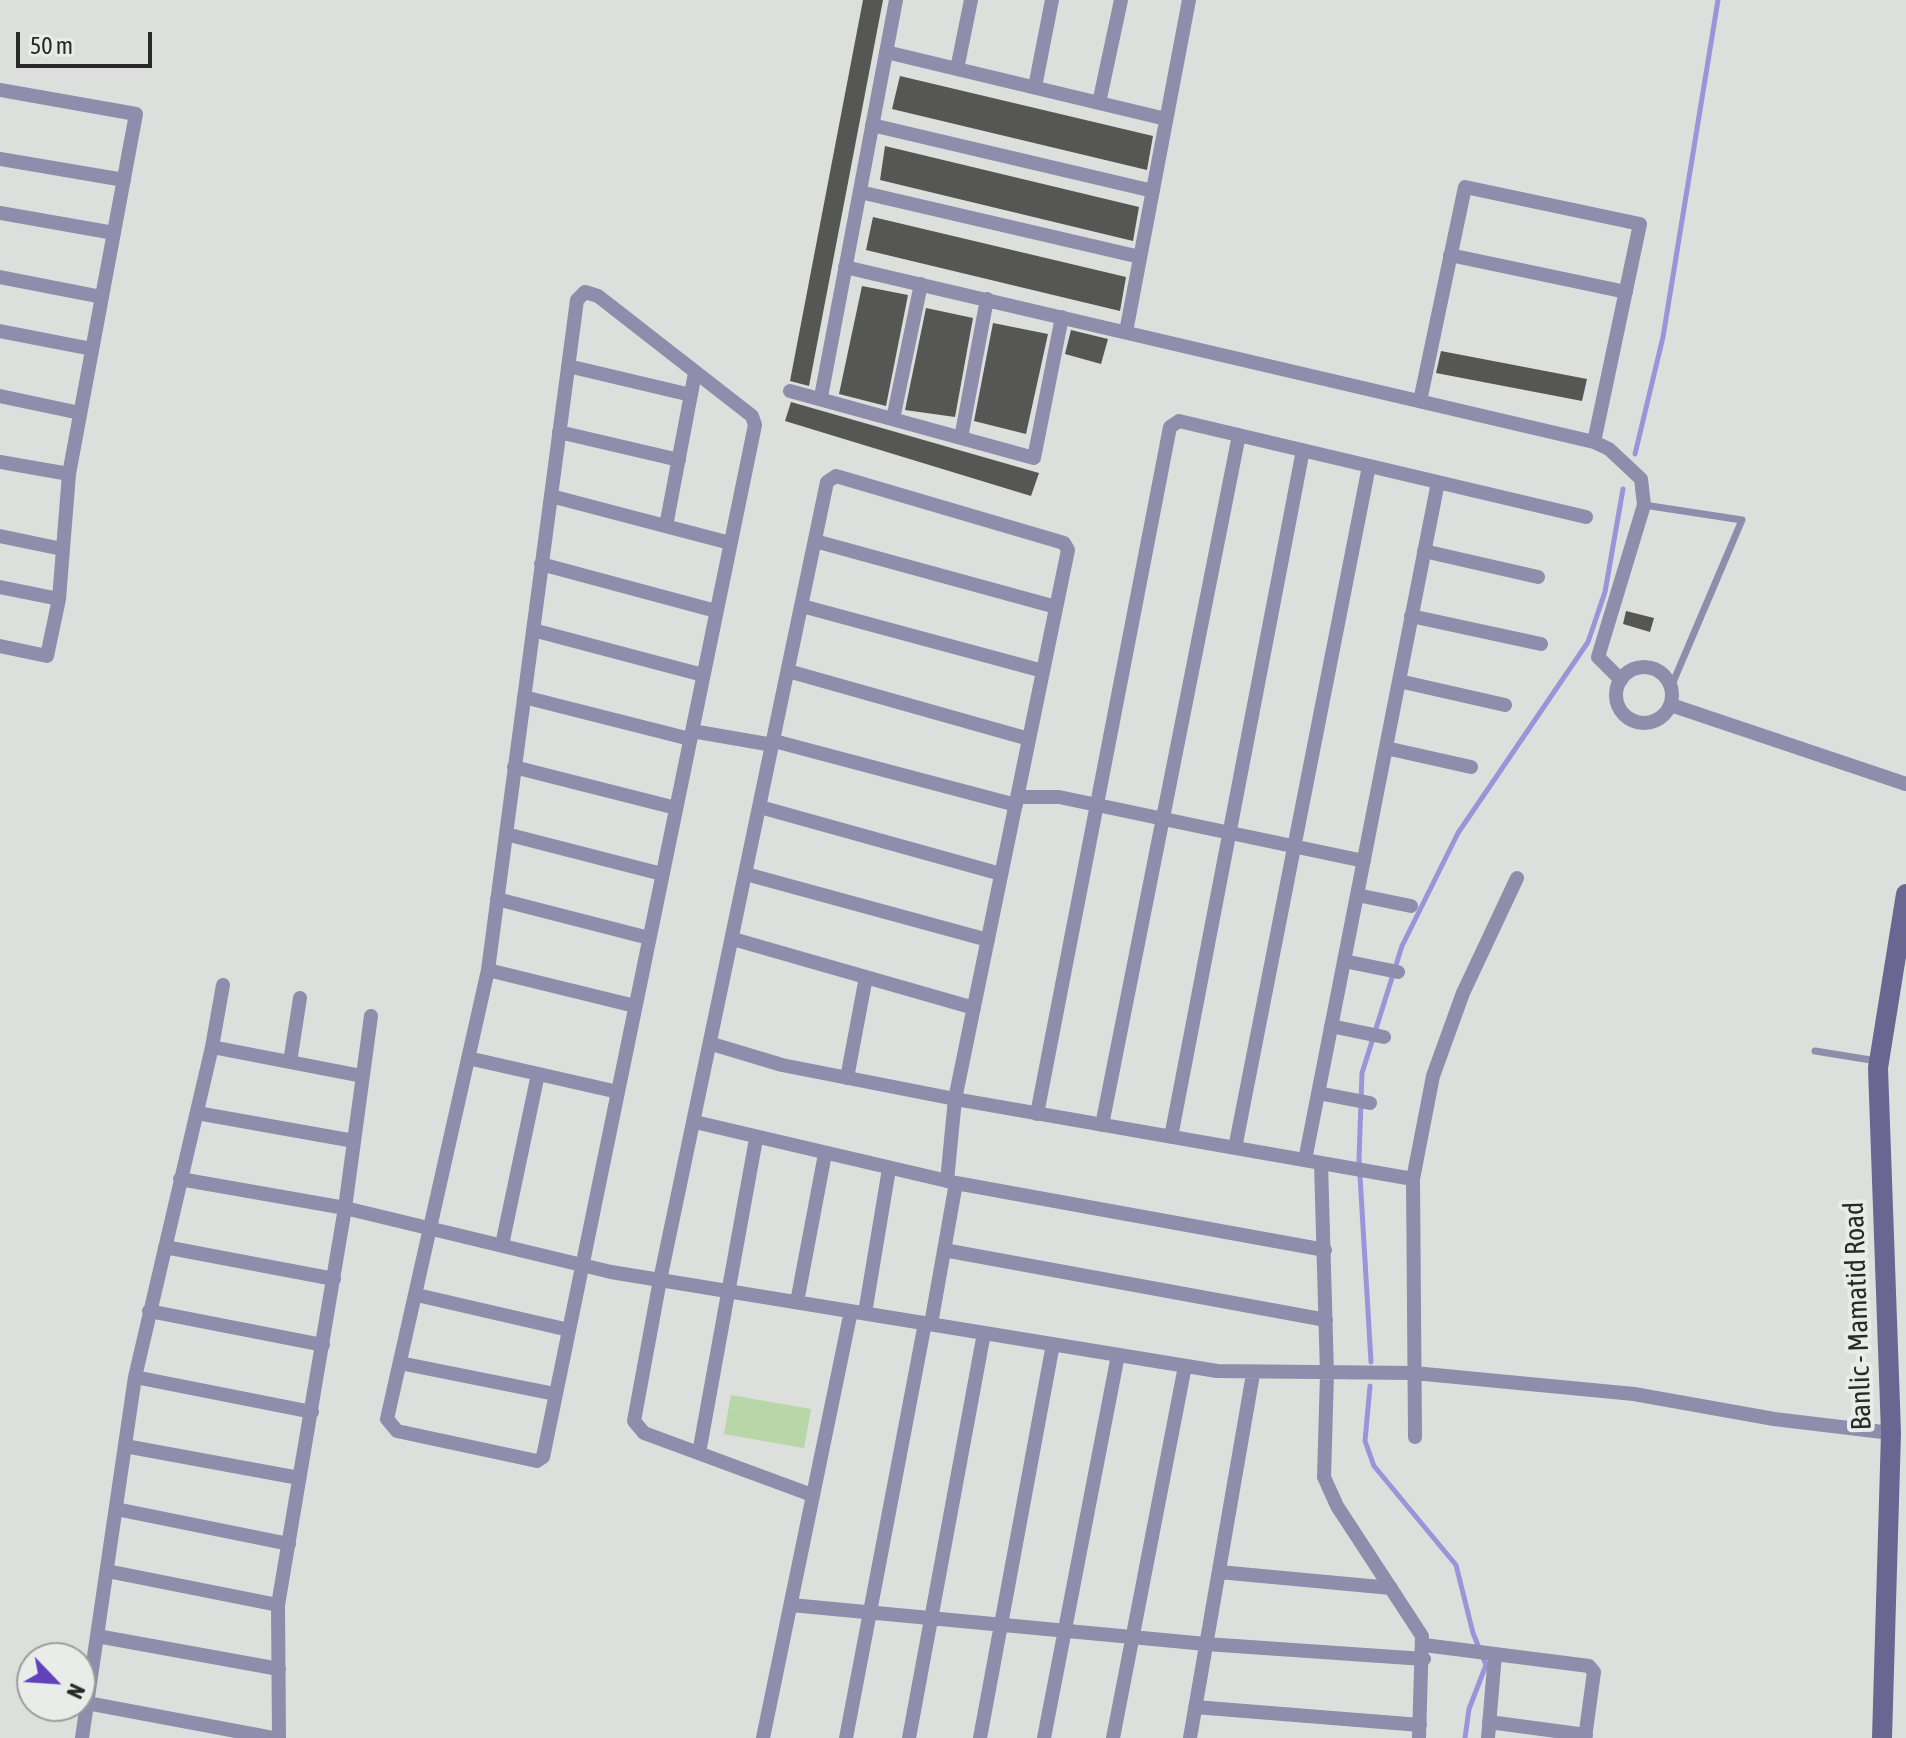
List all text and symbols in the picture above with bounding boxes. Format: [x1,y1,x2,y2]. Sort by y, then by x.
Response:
scale bar [20,16,156,66]
text: 50 m [30,32,73,59]
street label: Banlic - Mamatid Road [1837,1201,1879,1431]
north arrow [16,1642,96,1722]
text: N [61,1680,90,1703]

